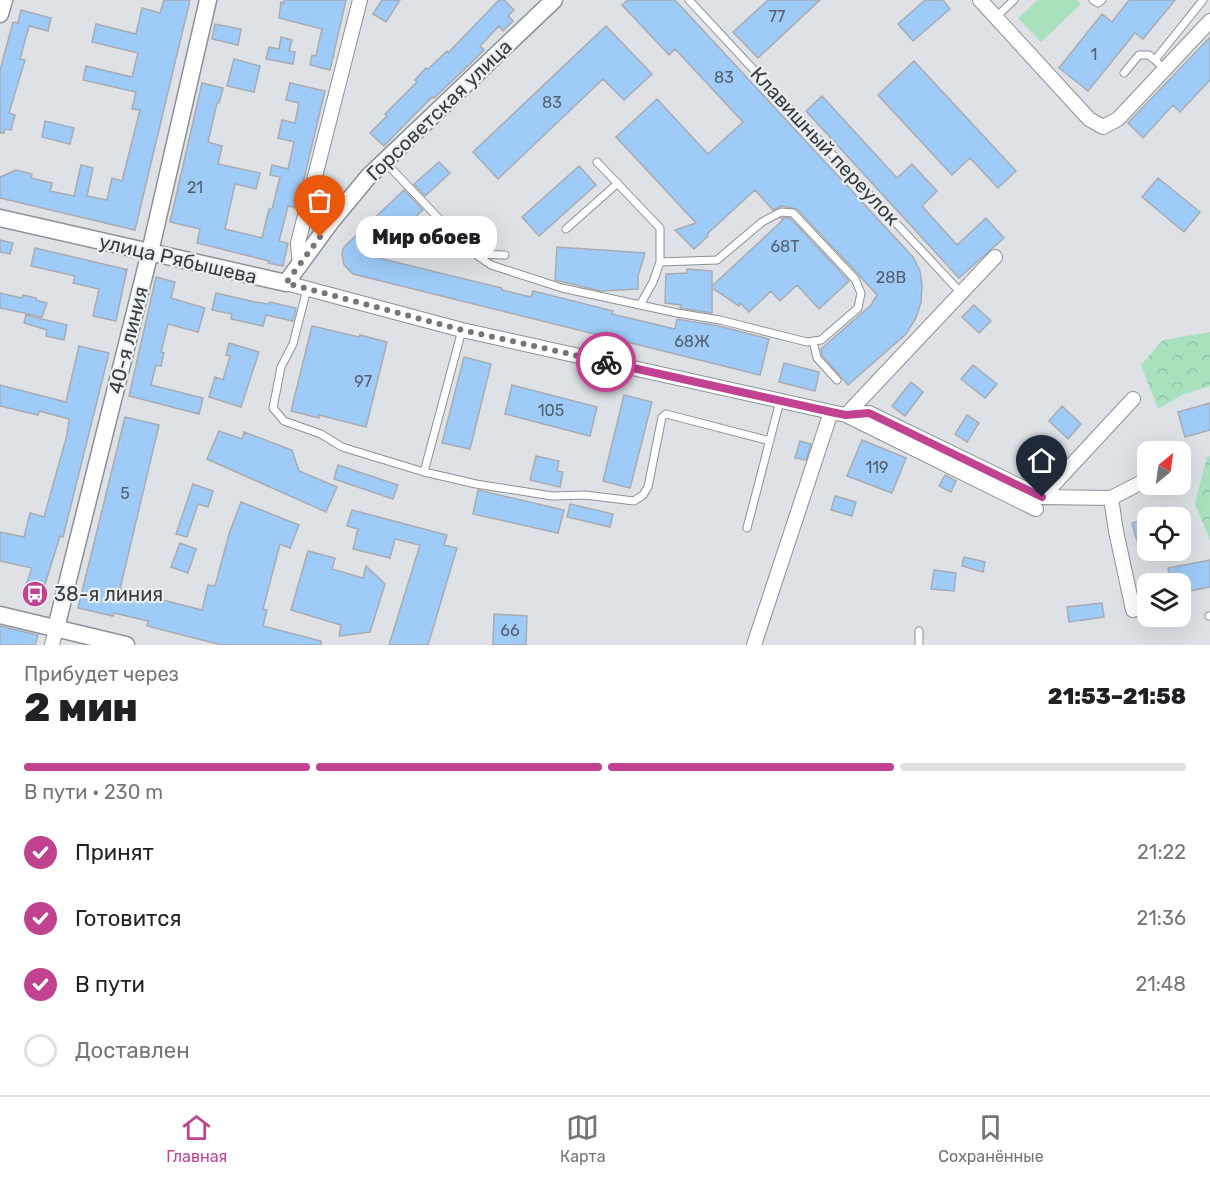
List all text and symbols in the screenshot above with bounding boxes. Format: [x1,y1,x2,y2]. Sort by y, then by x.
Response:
house number: 77 [769,7,785,26]
street label: Горсоветская улица [361,34,517,186]
house number: 1 [1091,45,1097,64]
street label: Клавишный переулок [745,62,905,230]
house number: 83 [714,68,734,87]
house number: 83 [542,93,562,112]
pin [294,175,345,237]
house number: 21 [187,178,203,197]
icon: bag [303,184,336,217]
callout: Мир обоев [356,216,497,258]
text: Мир обоев [372,225,481,249]
street label: улица Рябышева [97,229,259,289]
house number: 68Т [770,237,800,256]
house number: 28В [876,268,906,287]
street label: 40-я линия [103,284,153,396]
courier [576,332,636,392]
house number: 68Ж [674,332,710,351]
icon: bike [590,346,623,379]
house number: 97 [354,372,372,391]
house number: 105 [538,401,564,420]
pin [1016,435,1067,497]
north arrow [1137,441,1191,495]
map controls [1137,441,1191,627]
icon: home [1025,444,1058,477]
house number: 119 [865,458,889,477]
house number: 5 [120,484,130,503]
button: locate [1137,507,1191,561]
button: layers [1137,573,1191,627]
bus stop icon: 38-я линия [20,579,50,609]
place label: 38-я линия [54,582,163,606]
house number: 66 [500,621,520,640]
text: Прибудет через [24,662,179,686]
text: 21:53–21:58 [1048,683,1186,710]
text: 2 мин [24,685,138,731]
text: В пути · 230 m [24,780,163,804]
icon: check [24,836,57,869]
text: Принят [75,839,154,866]
text: 21:22 [1137,840,1186,864]
icon: check [24,902,57,935]
text: Готовится [75,905,181,932]
text: 21:36 [1137,906,1186,930]
icon: check [24,968,57,1001]
text: В пути [75,971,145,998]
text: 21:48 [1135,972,1186,996]
text: Доставлен [75,1037,190,1064]
tab: Главная [166,1111,227,1166]
tab: Карта [560,1111,606,1166]
tab: Сохранённые [938,1111,1044,1166]

